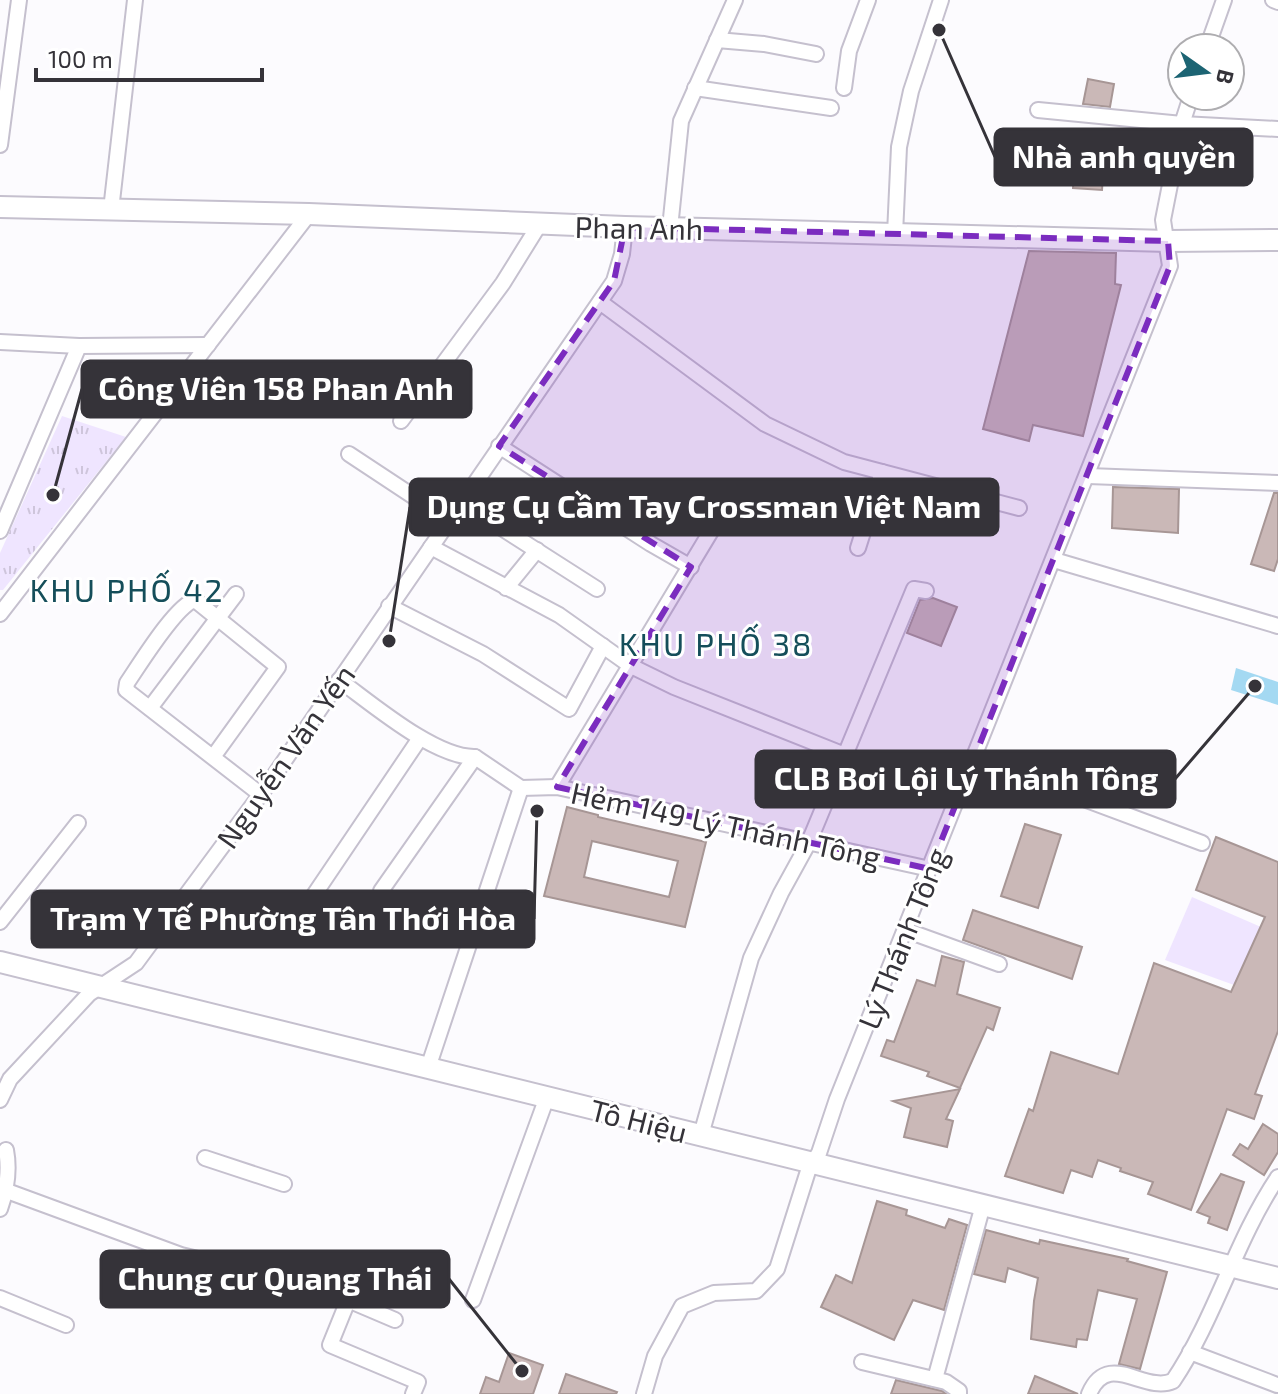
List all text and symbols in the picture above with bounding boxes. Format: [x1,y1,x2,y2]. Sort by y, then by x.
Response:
scale bar [36,32,262,82]
north arrow [1166,32,1246,112]
text: 100 m [48,44,113,73]
text: B [1212,67,1241,87]
callout: Nhà anh quyền [995,129,1252,185]
text: Nhà anh quyền [1012,136,1236,175]
street label: Phan Anh [574,208,704,246]
callout: Công Viên 158 Phan Anh [82,361,471,417]
text: Công Viên 158 Phan Anh [98,368,454,406]
callout: Dụng Cụ Cầm Tay Crossman Việt Nam [410,479,998,535]
text: Dụng Cụ Cầm Tay Crossman Việt Nam [427,486,981,525]
district label: KHU PHỐ 42 [29,569,225,608]
district label: KHU PHỐ 38 [619,623,813,662]
street label: Nguyễn Văn Yến [208,657,362,855]
callout: CLB Bơi Lội Lý Thánh Tông [756,751,1175,807]
text: CLB Bơi Lội Lý Thánh Tông [774,758,1159,797]
street label: Hẻm 149 Lý Thánh Tông [568,774,884,874]
street label: Lý Thánh Tông [849,842,955,1034]
callout: Trạm Y Tế Phường Tân Thới Hòa [32,891,534,947]
text: Trạm Y Tế Phường Tân Thới Hòa [50,898,516,936]
street label: Tô Hiệu [587,1091,691,1149]
callout: Chung cư Quang Thái [101,1251,449,1307]
text: Chung cư Quang Thái [118,1258,432,1298]

